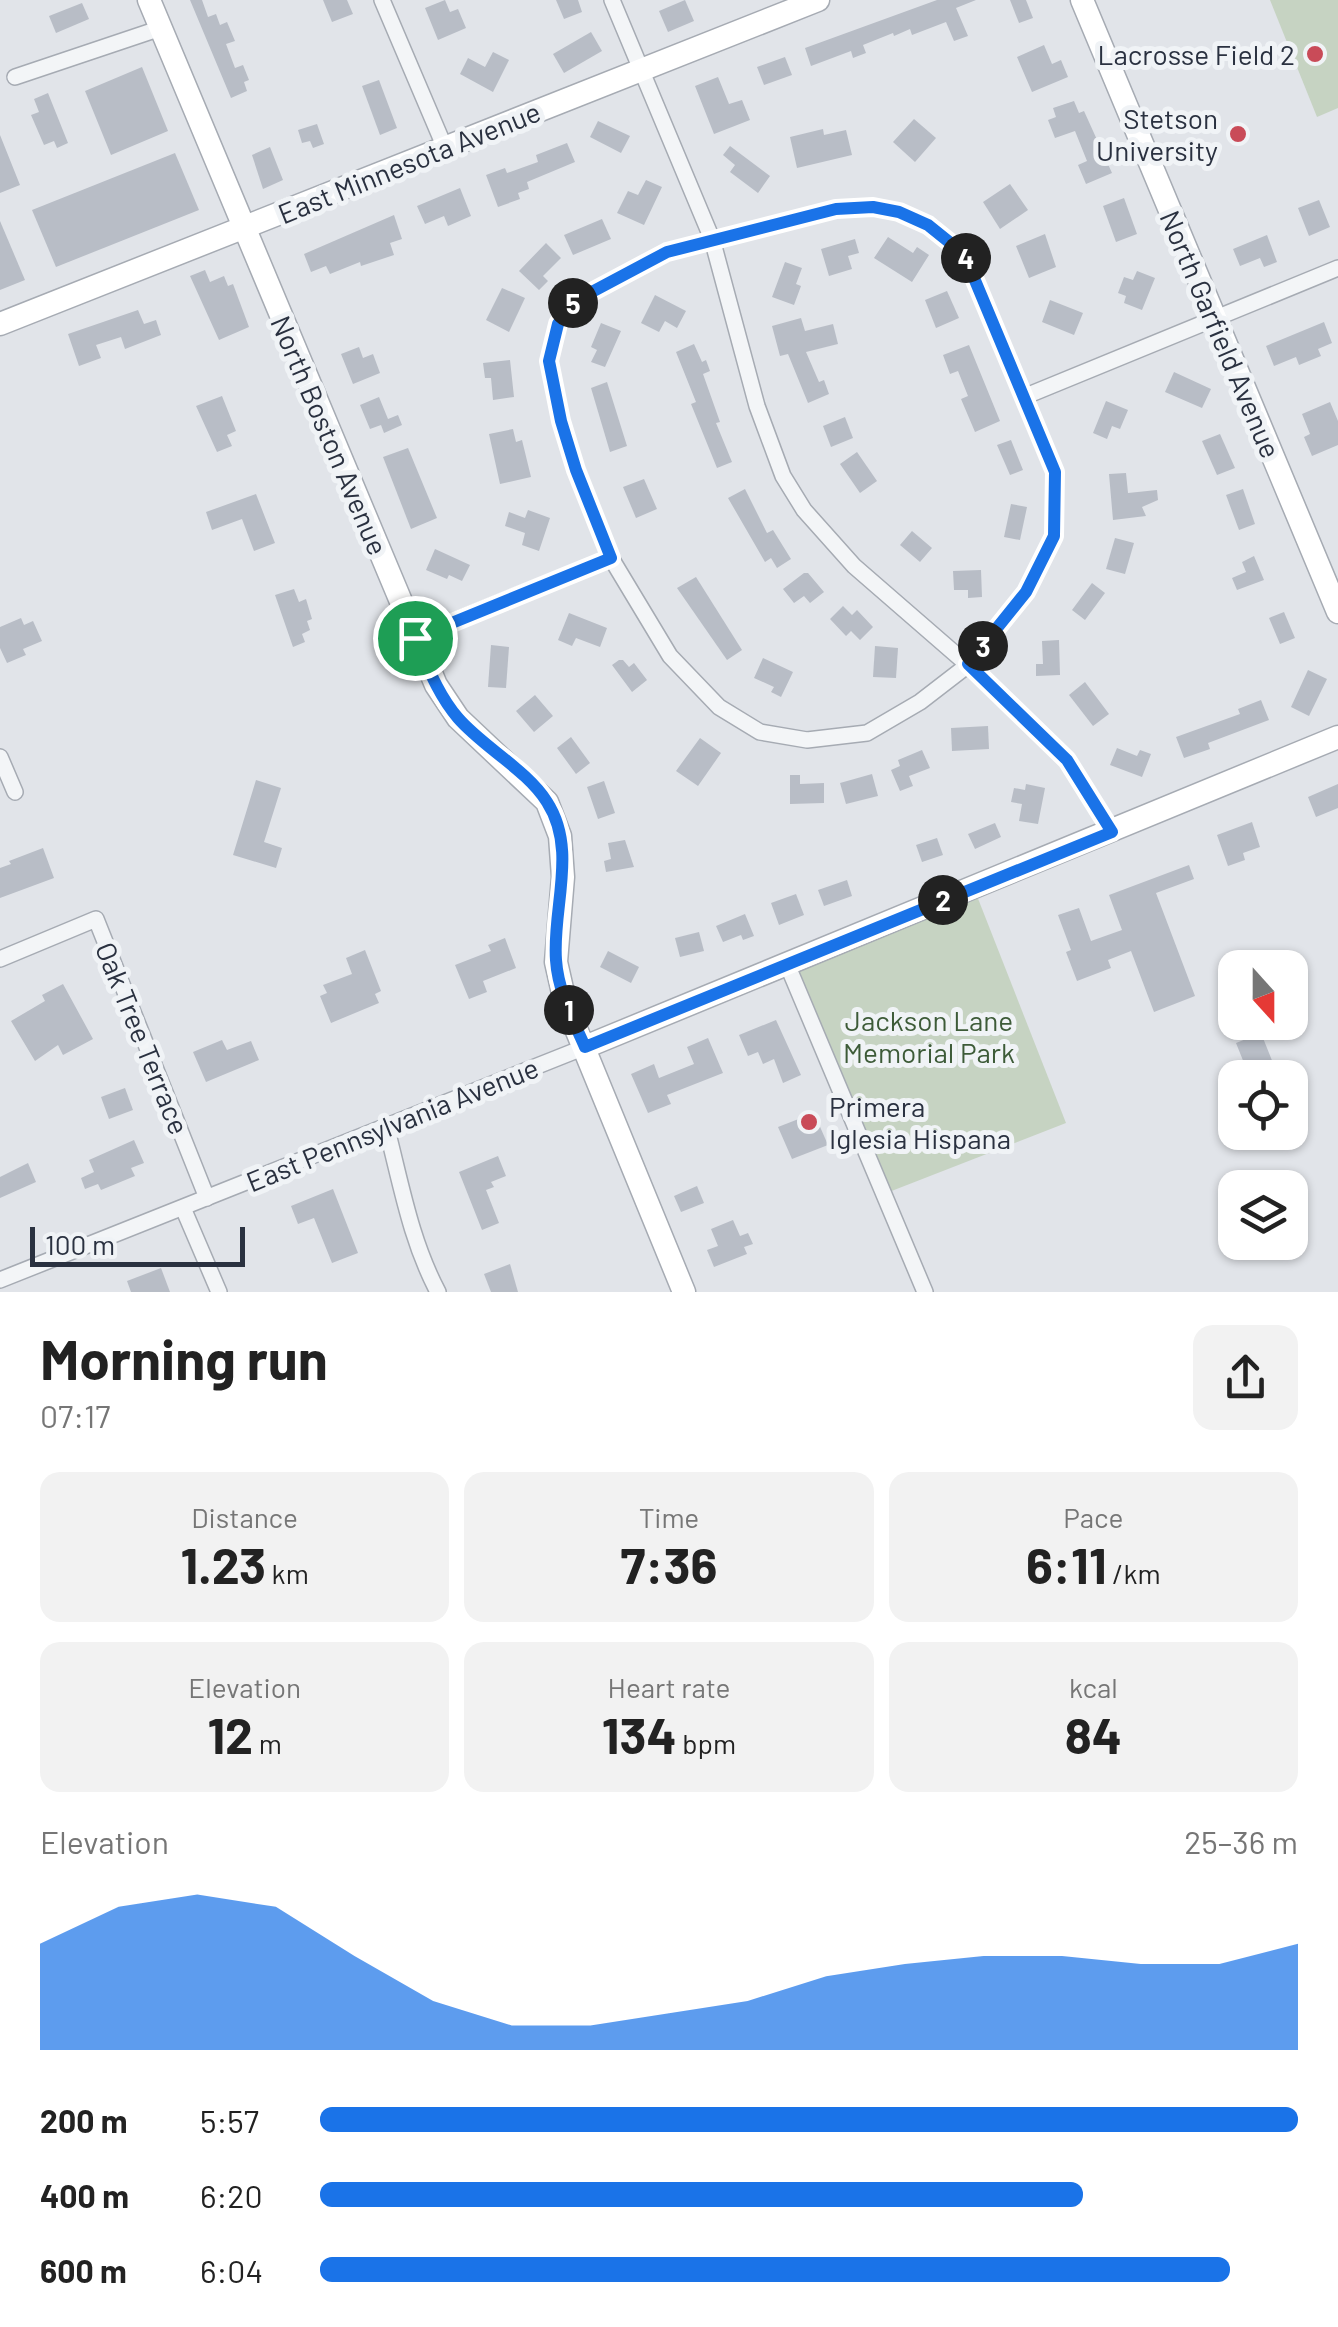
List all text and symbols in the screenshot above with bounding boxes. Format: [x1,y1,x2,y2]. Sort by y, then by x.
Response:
place label: Lacrosse Field 2 [1098,37,1295,71]
marker: Lacrosse Field 2 [1304,43,1326,65]
street label: East Minnesota Avenue [273,94,545,230]
place label: Stetson University [1096,101,1218,167]
marker: Stetson University [1227,123,1249,145]
street label: North Garfield Avenue [1153,205,1289,463]
pin: 4 [941,233,991,283]
text: 4 [958,241,974,275]
pin: 5 [548,278,598,328]
text: 5 [565,286,581,320]
street label: North Boston Avenue [264,310,396,560]
pin [373,596,458,681]
icon: arrive [388,611,443,666]
pin: 3 [958,621,1008,671]
text: 3 [975,629,991,663]
pin: 2 [918,875,968,925]
text: 2 [935,883,951,917]
street label: Oak Tree Terrace [89,937,197,1139]
north arrow [1218,950,1308,1040]
map controls [1218,950,1308,1260]
pin: 1 [544,985,594,1035]
text: 1 [564,993,574,1027]
park label: Jackson Lane Memorial Park [843,1003,1015,1069]
street label: East Pennsylvania Avenue [241,1050,543,1198]
button: locate [1218,1060,1308,1150]
place label: Primera Iglesia Hispana [829,1089,1011,1155]
marker: Primera Iglesia Hispana [798,1111,820,1133]
button: layers [1218,1170,1308,1260]
scale bar [30,1222,245,1266]
text: 100 m [45,1227,115,1261]
text: Morning run [40,1325,328,1391]
button: share [1193,1325,1298,1430]
text: 07:17 [40,1396,110,1434]
text: Distance [191,1500,298,1534]
text: Time [639,1500,699,1534]
text: Pace [1063,1500,1123,1534]
text: 1.23 [181,1534,266,1594]
text: 7:36 [621,1534,717,1594]
text: 6:11 [1026,1534,1107,1594]
text: km [266,1556,309,1590]
text: /km [1107,1556,1161,1590]
text: Elevation [188,1670,301,1704]
text: Heart rate [608,1670,730,1704]
text: kcal [1069,1670,1118,1704]
text: 12 [207,1704,253,1764]
text: 134 [602,1704,677,1764]
text: 84 [1065,1704,1122,1764]
text: m [253,1726,282,1760]
text: bpm [677,1726,736,1760]
text: Elevation [40,1822,169,1860]
text: 25–36 m [1184,1822,1298,1860]
text: 200 m [40,2101,128,2139]
text: 5:57 [200,2101,259,2139]
text: 400 m [40,2176,129,2214]
text: 6:20 [200,2176,263,2214]
text: 600 m [40,2251,127,2289]
text: 6:04 [200,2251,263,2289]

